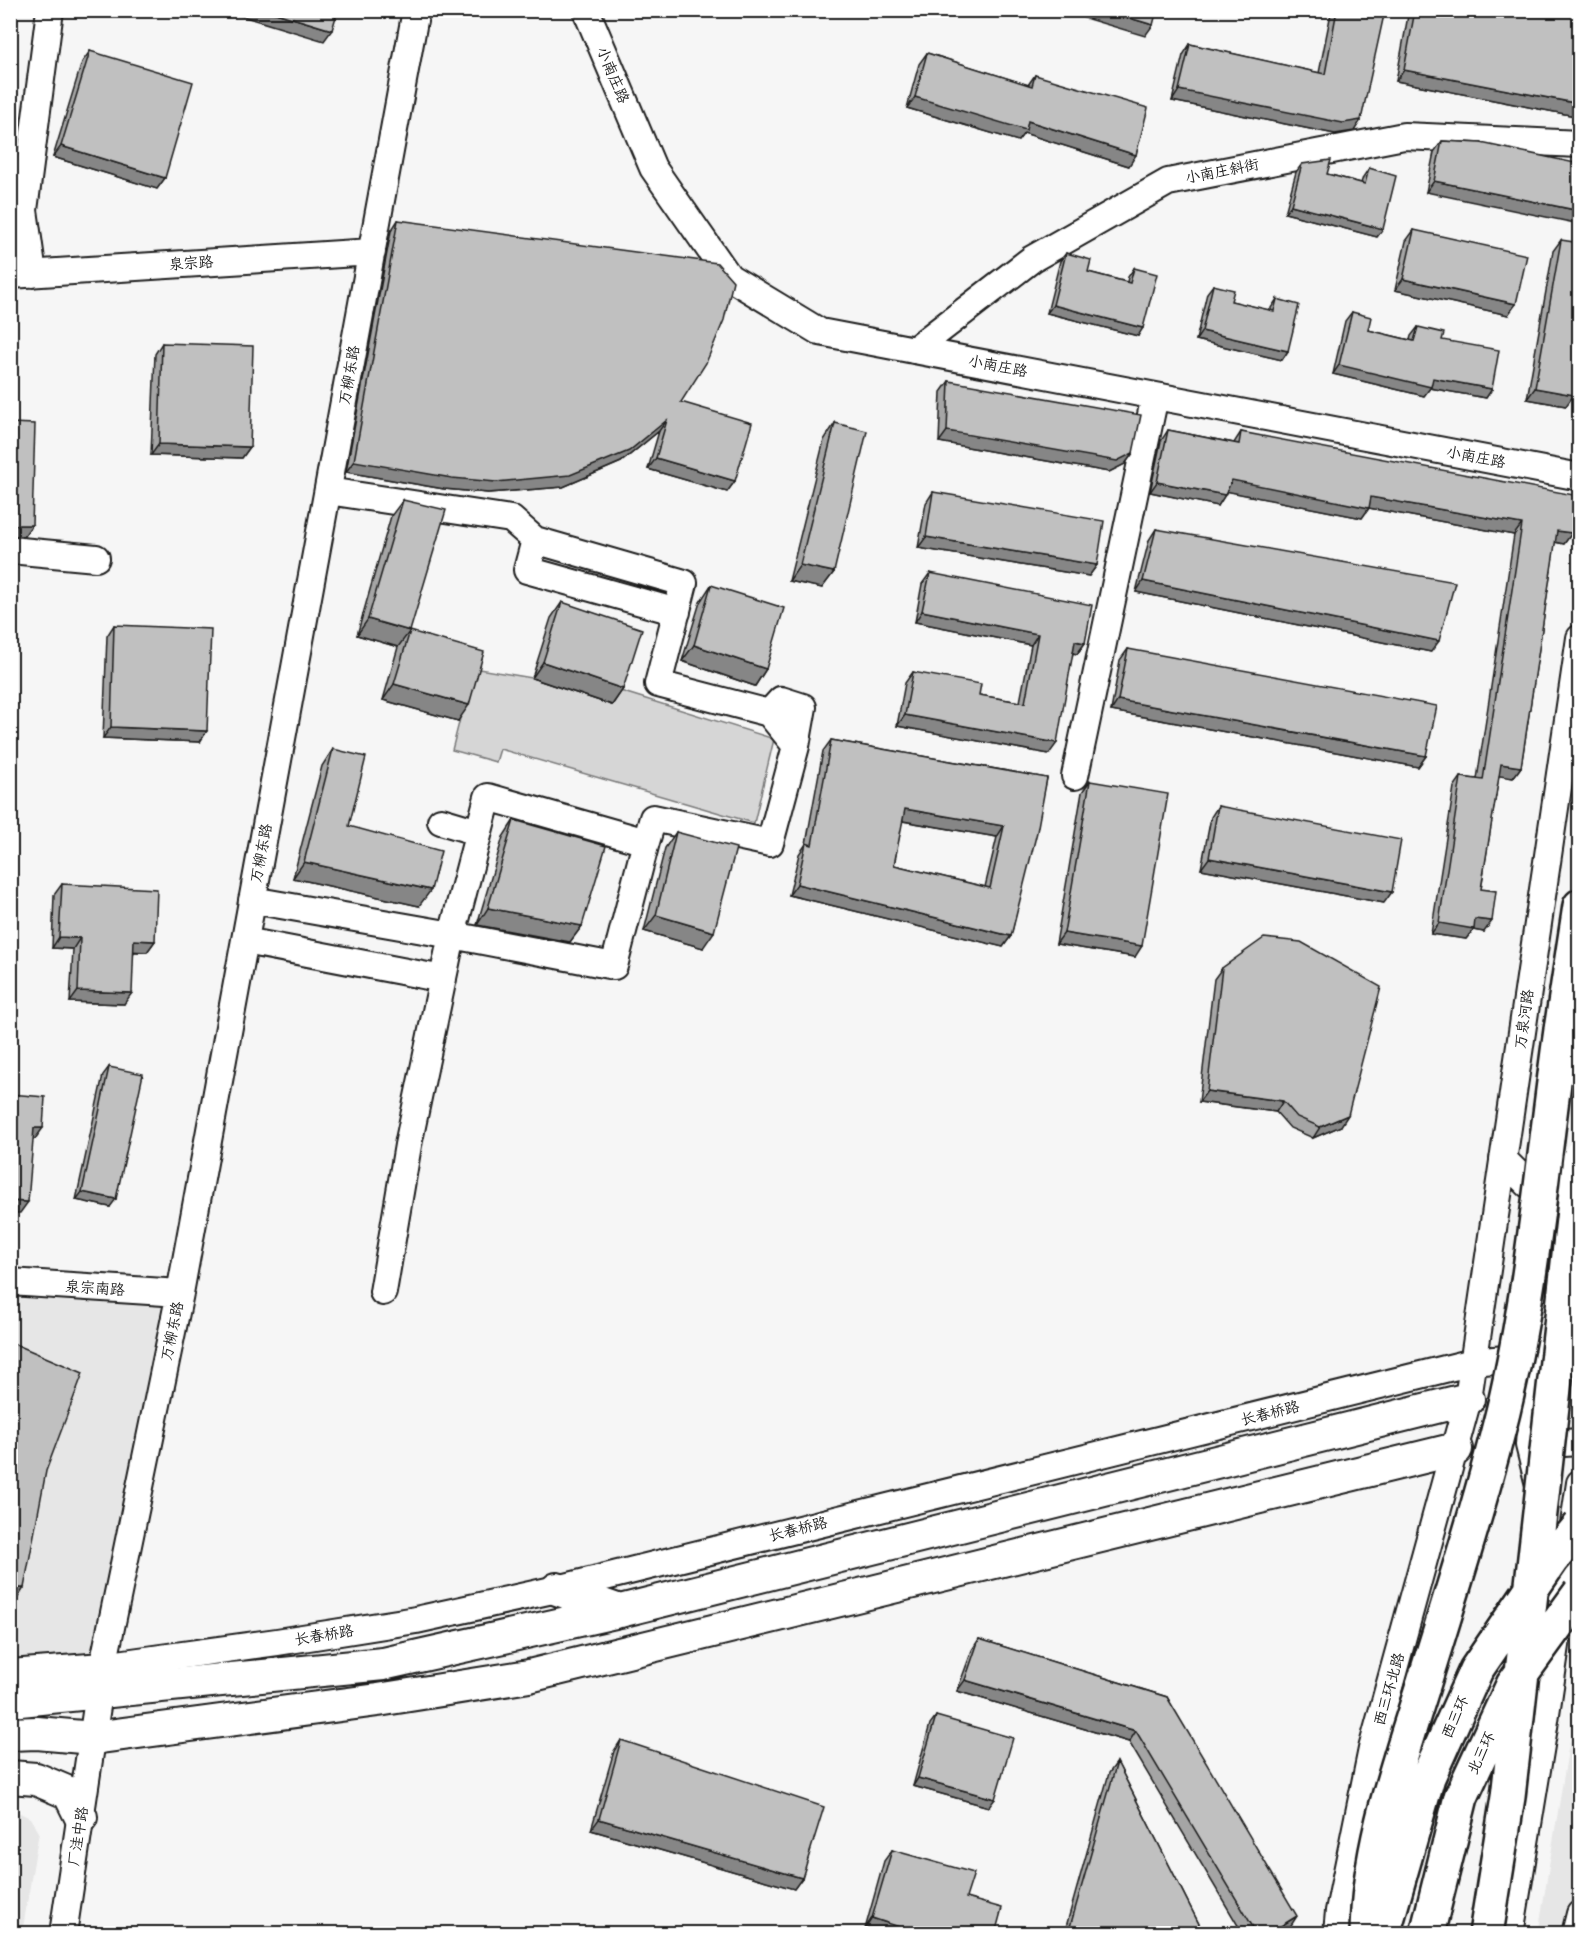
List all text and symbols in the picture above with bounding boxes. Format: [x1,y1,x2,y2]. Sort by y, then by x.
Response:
street label: 小南庄路 [592,42,637,107]
street label: 小南庄斜街 [1183,151,1261,188]
street label: 泉宗路 [168,248,214,275]
street label: 万柳东路 [331,343,364,406]
street label: 小南庄路 [967,348,1030,382]
street label: 小南庄路 [1445,439,1508,473]
street label: 万柳东路 [243,821,277,884]
street label: 万泉河路 [1507,987,1538,1050]
street label: 泉宗南路 [64,1273,126,1300]
street label: 万柳东路 [153,1299,188,1362]
street label: 长春桥路 [1238,1393,1302,1430]
street label: 长春桥路 [766,1509,830,1546]
street label: 长春桥路 [292,1617,355,1650]
street label: 西三环北路 [1366,1649,1409,1728]
street label: 西三环 [1434,1691,1473,1742]
street label: 北三环 [1460,1727,1500,1778]
street label: 厂洼中路 [60,1804,93,1867]

